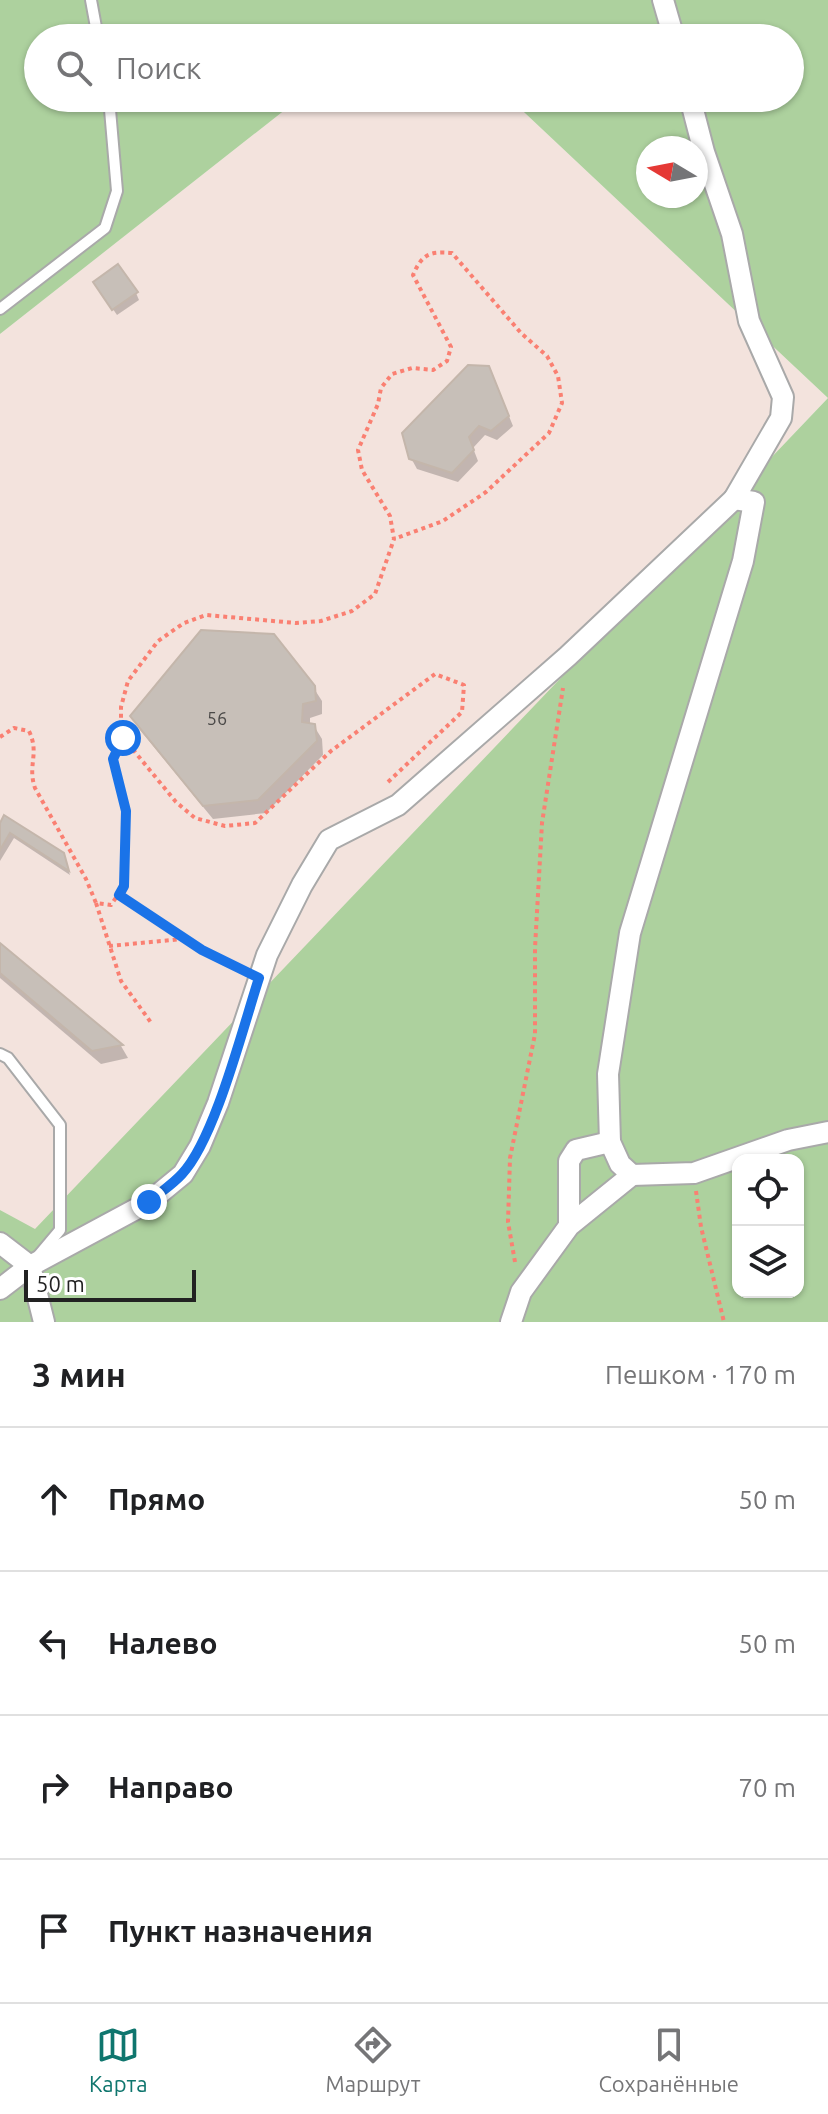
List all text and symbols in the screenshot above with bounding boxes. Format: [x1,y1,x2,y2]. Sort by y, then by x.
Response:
search box [24,24,804,112]
icon: search [52,46,96,90]
text: Поиск [116,51,201,85]
north arrow [636,136,708,208]
house number: 56 [207,708,227,728]
route start [105,720,141,756]
map controls [732,1154,804,1298]
button: locate [732,1154,804,1226]
route end [131,1184,167,1220]
button: layers [732,1226,804,1298]
scale bar [24,1266,196,1302]
text: 50 m [36,1271,85,1296]
text: 3 мин [32,1355,126,1393]
text: Пешком · 170 m [605,1360,796,1389]
icon: ahead [32,1477,76,1521]
text: Прямо [108,1482,205,1516]
text: 50 m [738,1485,796,1514]
icon: left [32,1621,76,1665]
text: Налево [108,1626,218,1660]
text: 50 m [738,1629,796,1658]
icon: right [32,1765,76,1809]
text: Направо [108,1770,234,1804]
text: 70 m [738,1773,796,1802]
icon: arrive [32,1909,76,1953]
text: Пункт назначения [108,1914,373,1948]
tab: Карта [89,2023,148,2096]
tab: Маршрут [326,2023,420,2096]
tab: Сохранённые [598,2023,739,2096]

